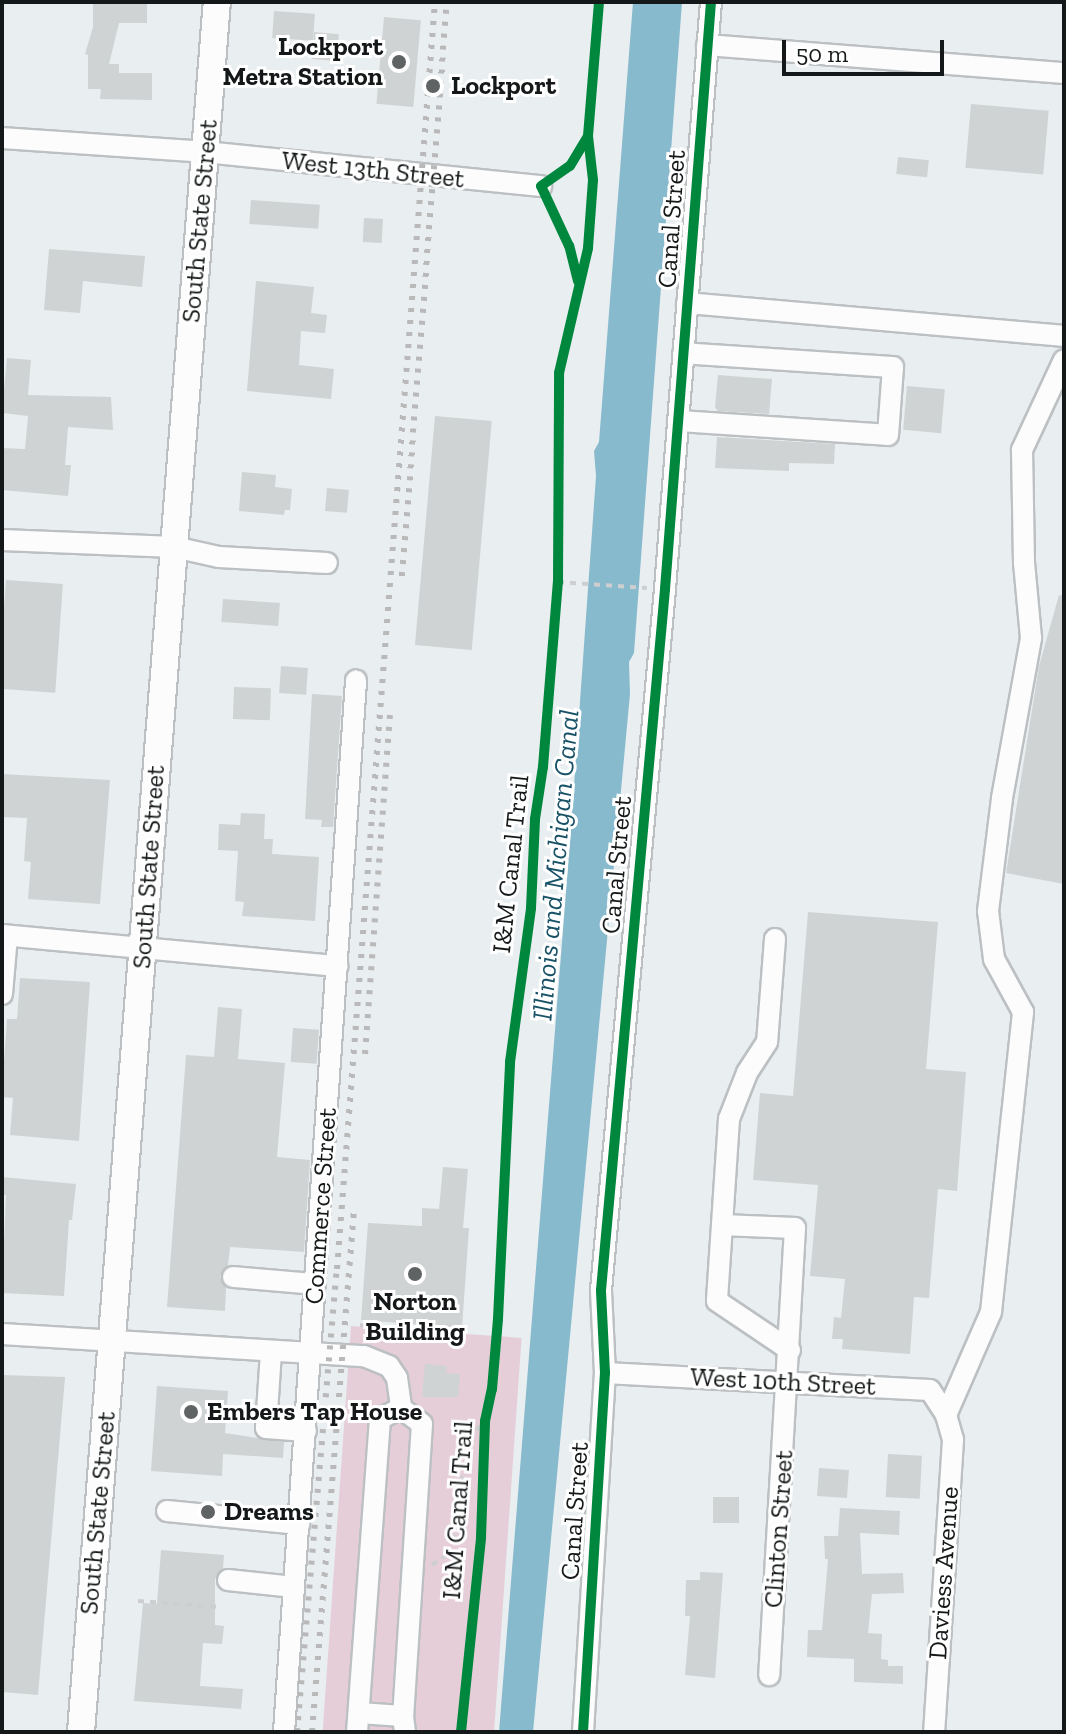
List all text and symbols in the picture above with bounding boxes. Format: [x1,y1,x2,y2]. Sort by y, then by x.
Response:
scale bar [786,24,948,74]
place label: Lockport Metra Station [223,31,383,92]
text: 50 m [796,39,848,68]
marker: Lockport Metra Station [390,53,408,71]
place label: Lockport [451,70,556,102]
marker: Lockport [422,75,444,97]
street label: South State Street [176,118,224,324]
street label: West 13th Street [280,145,466,195]
street label: Canal Street [652,149,692,289]
water label: Illinois and Michigan Canal [526,708,586,1022]
street label: South State Street [126,764,172,970]
street label: I&M Canal Trail [486,773,536,955]
street label: Canal Street [595,795,639,935]
street label: Commerce Street [299,1107,343,1305]
marker: Norton Building [406,1265,424,1283]
place label: Norton Building [365,1286,465,1348]
street label: West 10th Street [689,1362,877,1402]
place label: Embers Tap House [207,1396,422,1428]
marker: Embers Tap House [182,1403,200,1421]
street label: South State Street [74,1410,122,1616]
street label: I&M Canal Trail [436,1420,480,1600]
street label: Canal Street [555,1441,595,1581]
street label: Clinton Street [758,1449,800,1609]
street label: Daviess Avenue [922,1485,966,1661]
place label: Dreams [224,1496,314,1528]
marker: Dreams [199,1503,217,1521]

